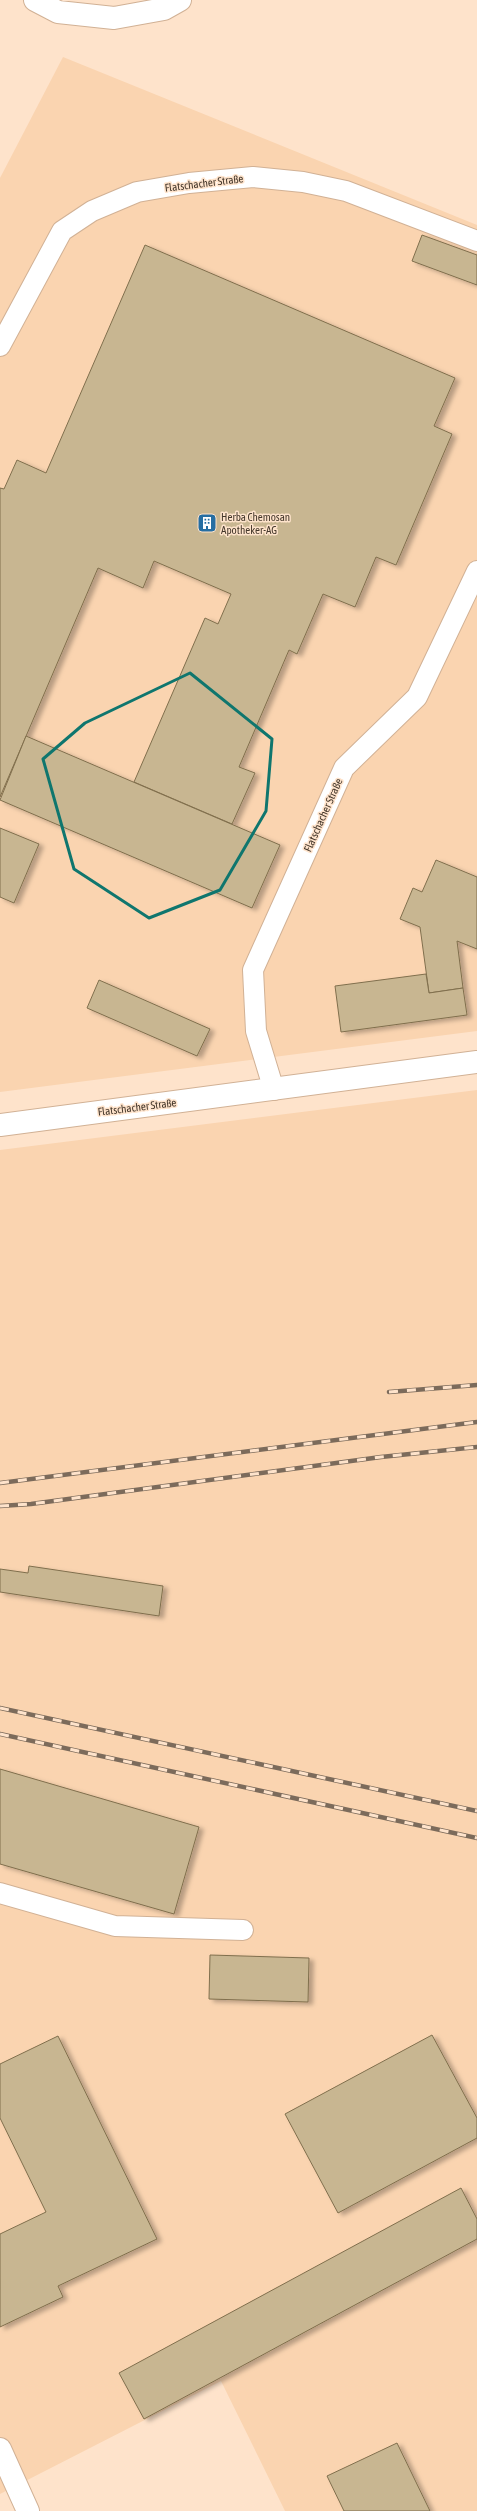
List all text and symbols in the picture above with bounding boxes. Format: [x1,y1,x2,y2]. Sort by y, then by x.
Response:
street label: Flatschacher Straße [164,172,244,194]
place label: Herba Chemosan Apotheker-AG [221,511,290,536]
building icon: Herba Chemosan Apotheker-AG [196,512,218,534]
street label: Flatschacher Straße [301,776,345,854]
street label: Flatschacher Straße [97,1096,177,1118]

